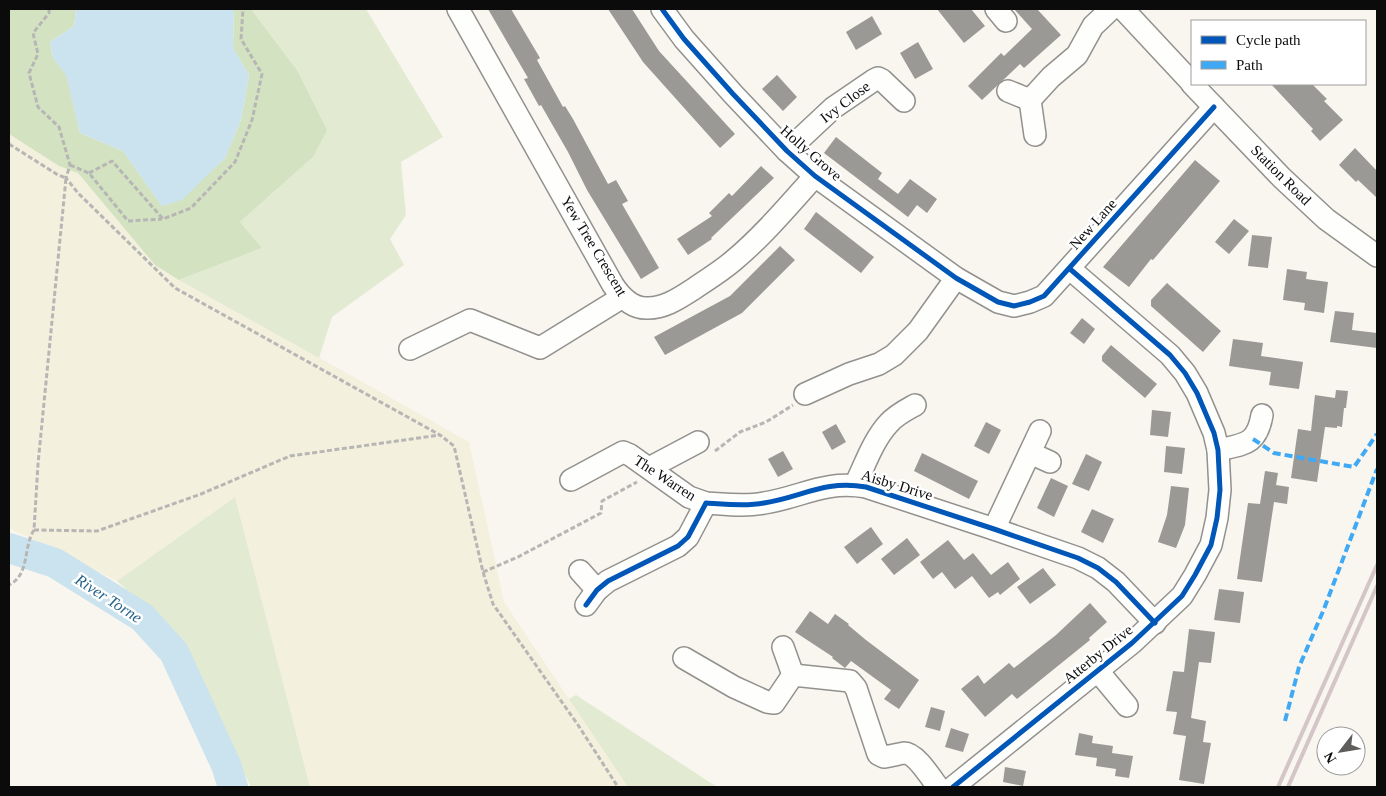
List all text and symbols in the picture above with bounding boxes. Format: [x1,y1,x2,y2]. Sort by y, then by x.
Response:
legend [1191,20,1366,85]
text: Cycle path [1236,32,1301,48]
text: Path [1236,57,1263,73]
street label: Ivy Close [817,78,873,126]
street label: Holly Grove [777,122,845,184]
street label: Station Road [1248,142,1315,209]
street label: Yew Tree Crescent [558,193,631,299]
street label: New Lane [1066,195,1120,252]
street label: The Warren [631,452,699,504]
street label: Aisby Drive [859,467,935,504]
water label: River Torne [72,570,145,626]
street label: Atterby Drive [1060,621,1136,687]
north arrow [1316,726,1366,776]
text: N [1321,749,1339,766]

